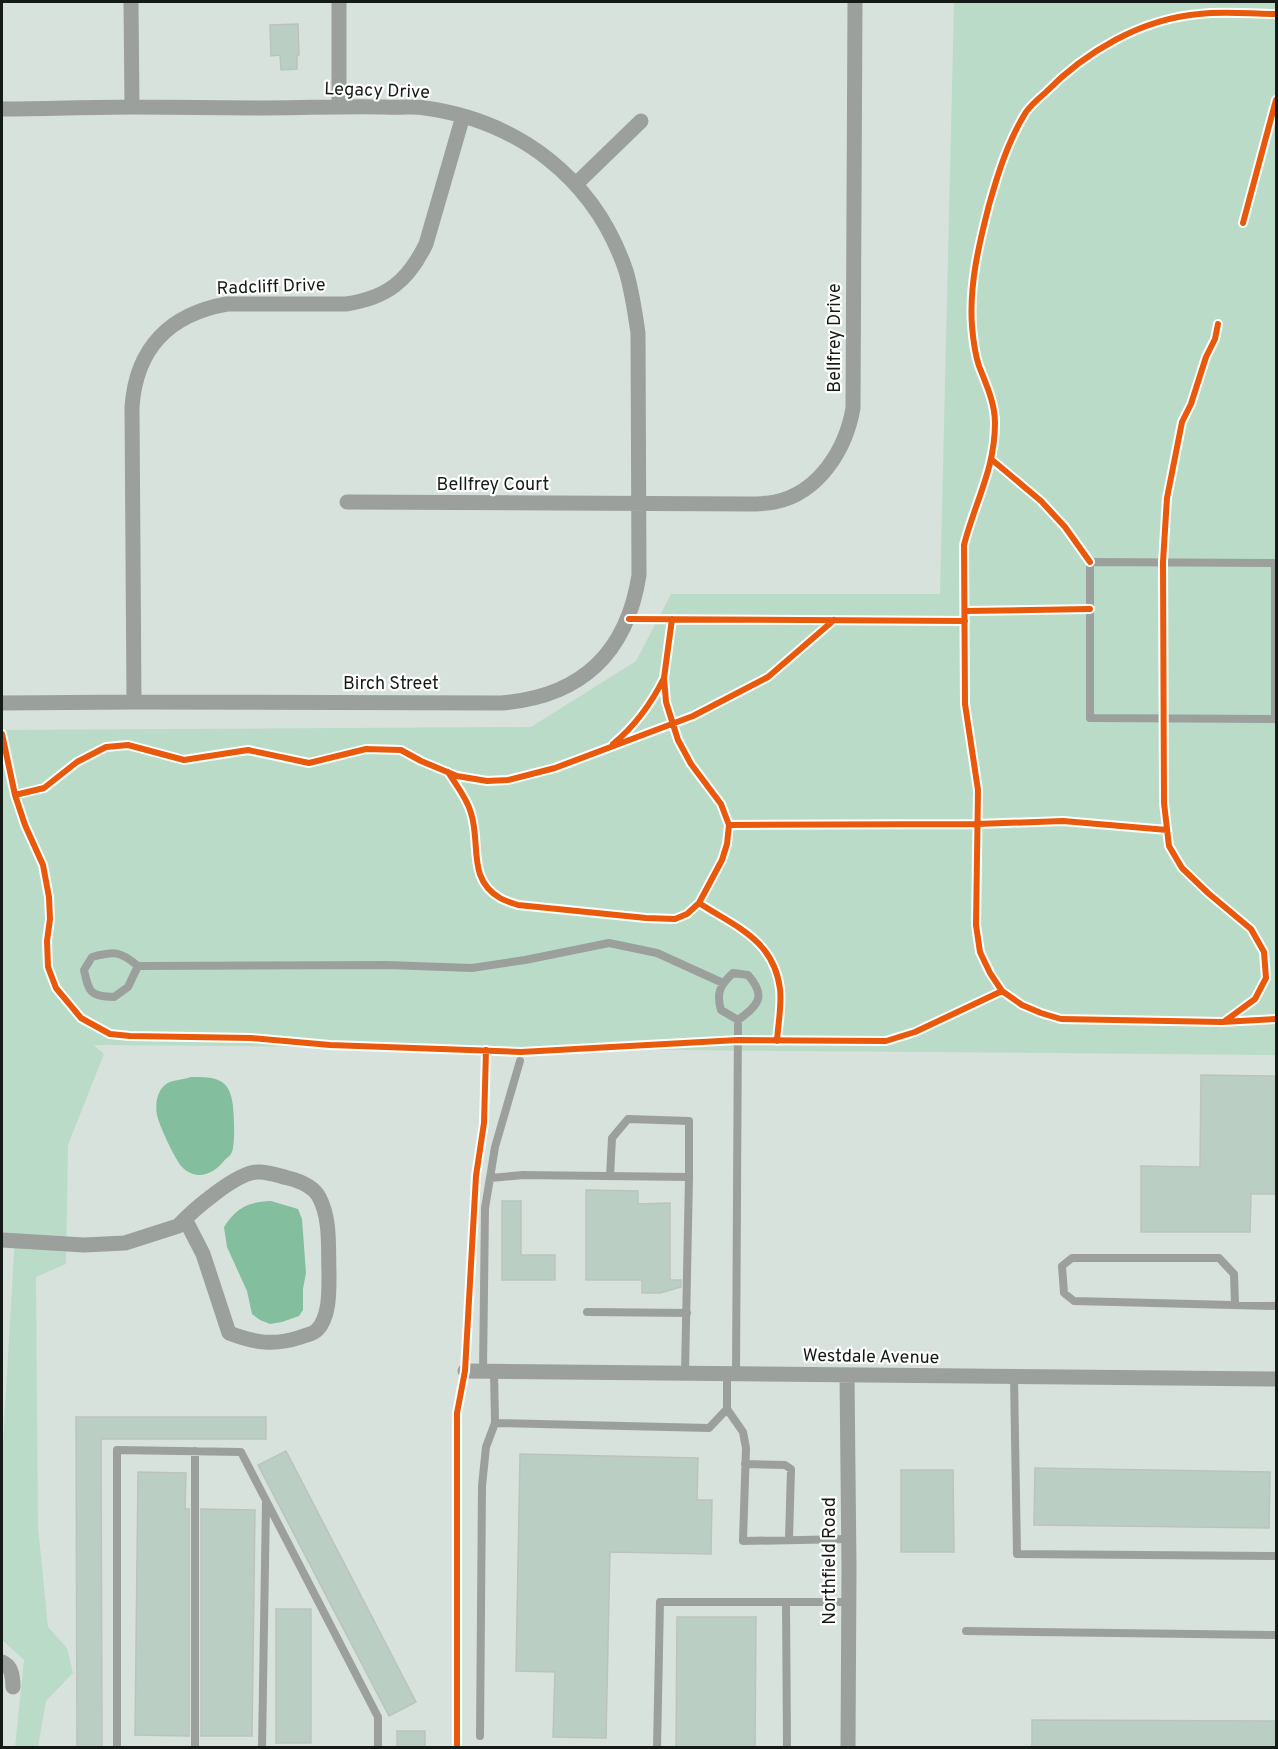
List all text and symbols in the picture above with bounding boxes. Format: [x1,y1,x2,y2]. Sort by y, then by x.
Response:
street label: Legacy Drive [324,78,430,105]
street label: Radcliff Drive [216,274,326,301]
street label: Bellfrey Drive [824,283,847,393]
street label: Bellfrey Court [437,474,549,497]
street label: Birch Street [343,673,439,696]
street label: Westdale Avenue [802,1345,940,1370]
street label: Northfield Road [819,1497,842,1625]

